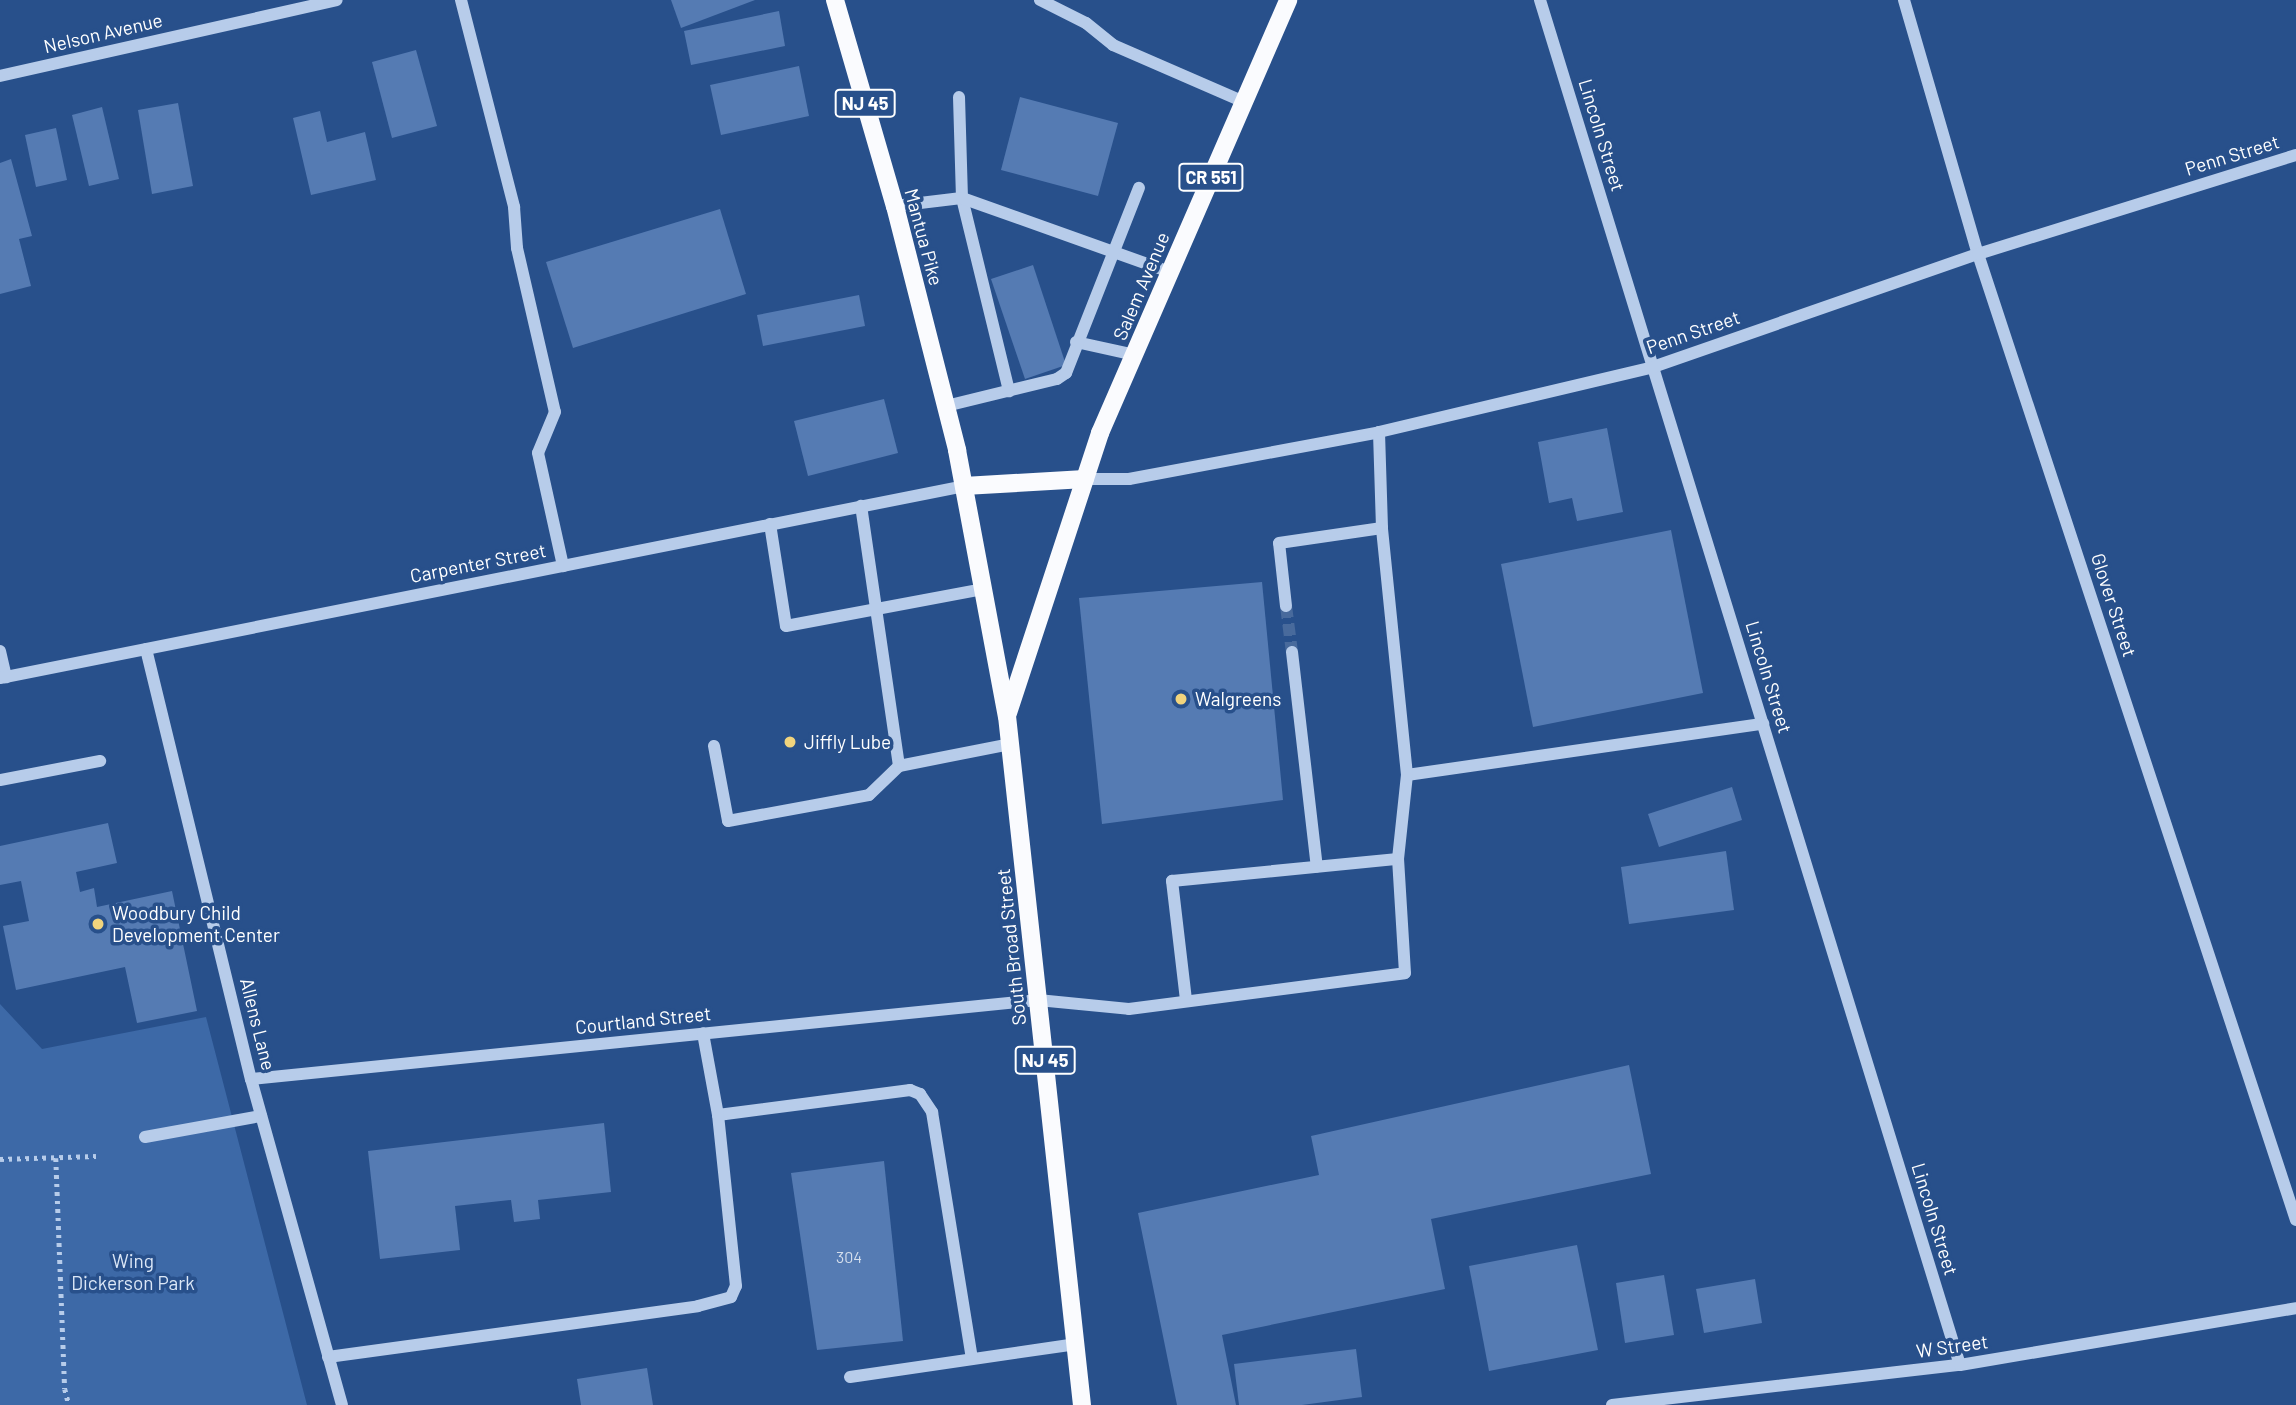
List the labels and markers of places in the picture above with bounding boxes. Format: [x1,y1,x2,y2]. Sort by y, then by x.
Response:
place label: Walgreens [1195,688,1281,710]
marker: Walgreens [1173,691,1189,707]
place label: Jiffly Lube [804,731,891,753]
marker: Jiffly Lube [782,734,798,750]
place label: Woodbury Child Development Center [112,902,280,946]
marker: Woodbury Child Development Center [90,916,106,932]

